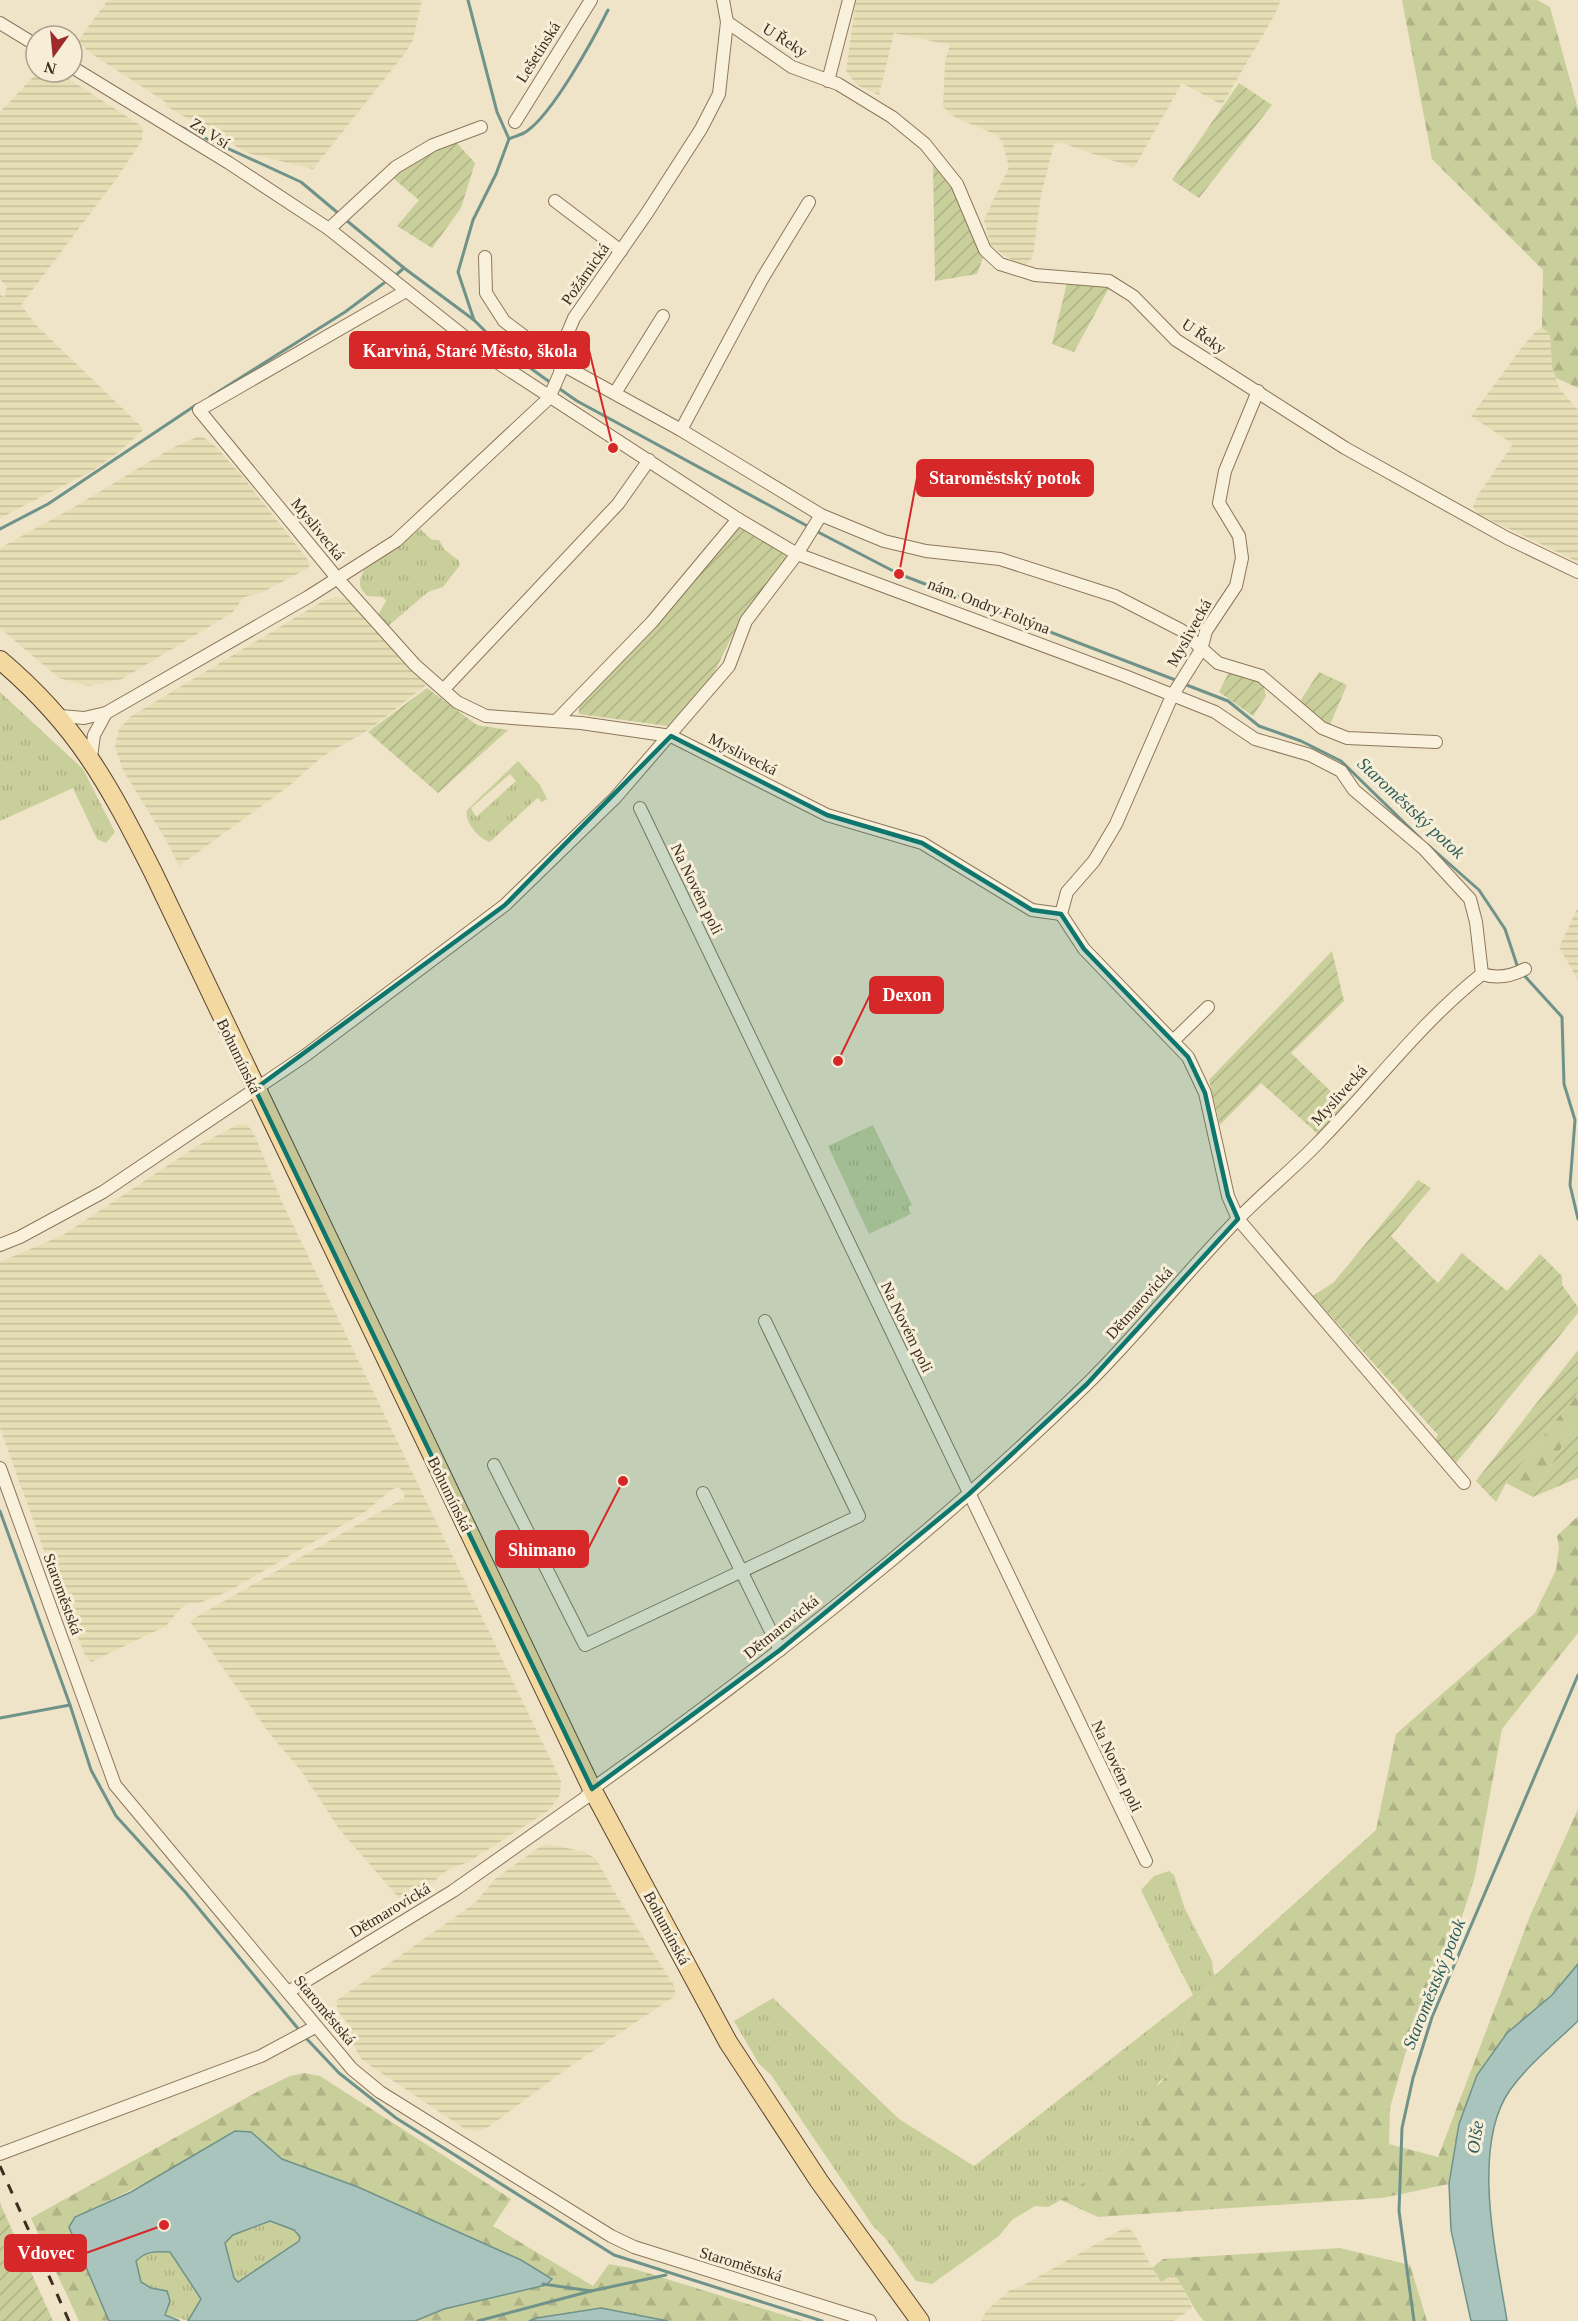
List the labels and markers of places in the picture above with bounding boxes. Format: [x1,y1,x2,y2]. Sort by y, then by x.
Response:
callout: Karviná, Staré Město, škola [350,332,589,368]
callout: Staroměstský potok [917,460,1093,496]
callout: Dexon [870,977,943,1013]
callout: Shimano [496,1531,588,1567]
callout: Vdovec [5,2235,86,2271]

